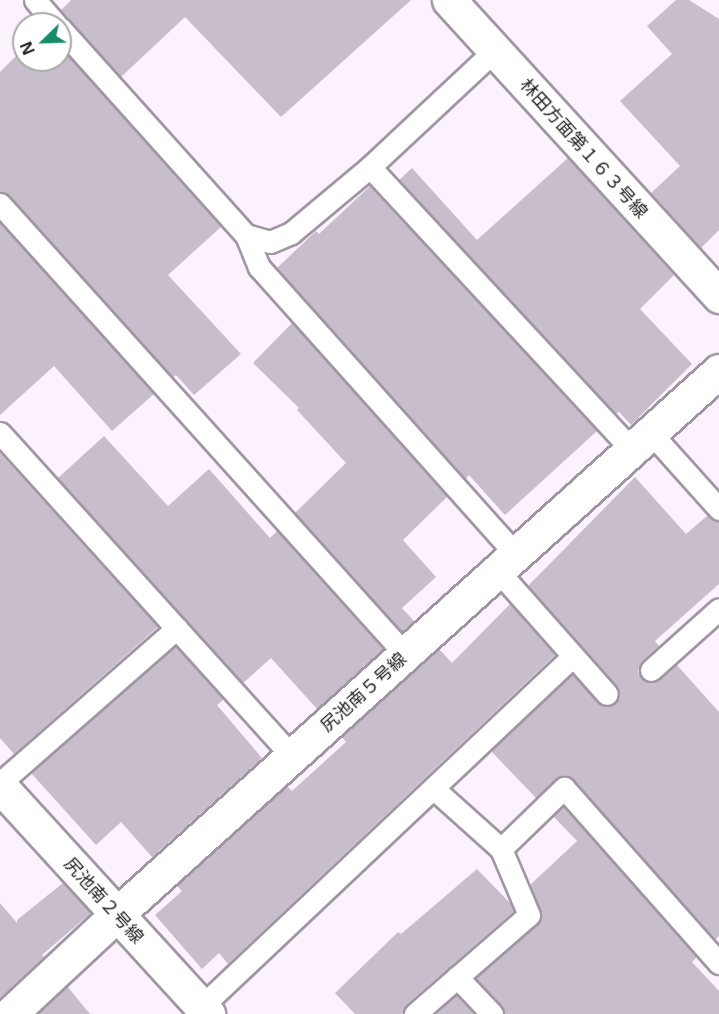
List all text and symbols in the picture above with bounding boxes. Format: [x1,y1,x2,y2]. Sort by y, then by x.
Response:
north arrow [12,12,72,72]
text: N [15,38,40,59]
street label: 林田方面第１６３号線 [516,74,652,222]
street label: 尻池南５号線 [316,648,410,736]
street label: 尻池南２号線 [60,853,148,947]

